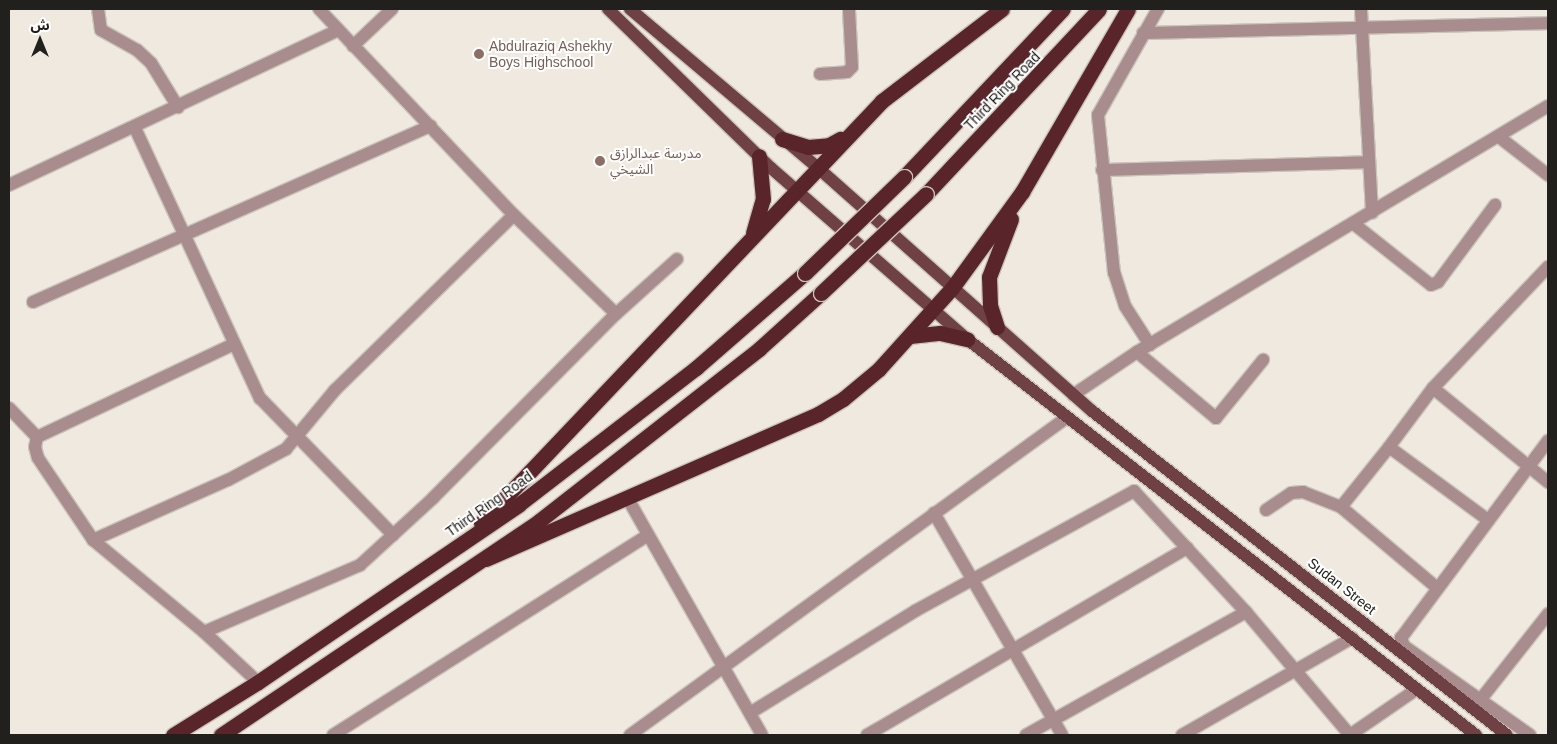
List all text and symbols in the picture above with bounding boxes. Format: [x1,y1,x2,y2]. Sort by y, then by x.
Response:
north arrow [15,15,65,65]
text: ش [30,17,50,33]
place label: Abdulraziq Ashekhy Boys Highschool [489,38,613,70]
marker: Abdulraziq Ashekhy Boys Highschool [473,48,485,60]
street label: Third Ring Road [961,49,1043,133]
place label: مدرسة عبدالرازق الشيخي [610,145,702,178]
marker: مدرسة عبدالرازق الشيخي [594,155,606,167]
street label: Third Ring Road [442,468,536,540]
street label: Sudan Street [1305,554,1379,618]

